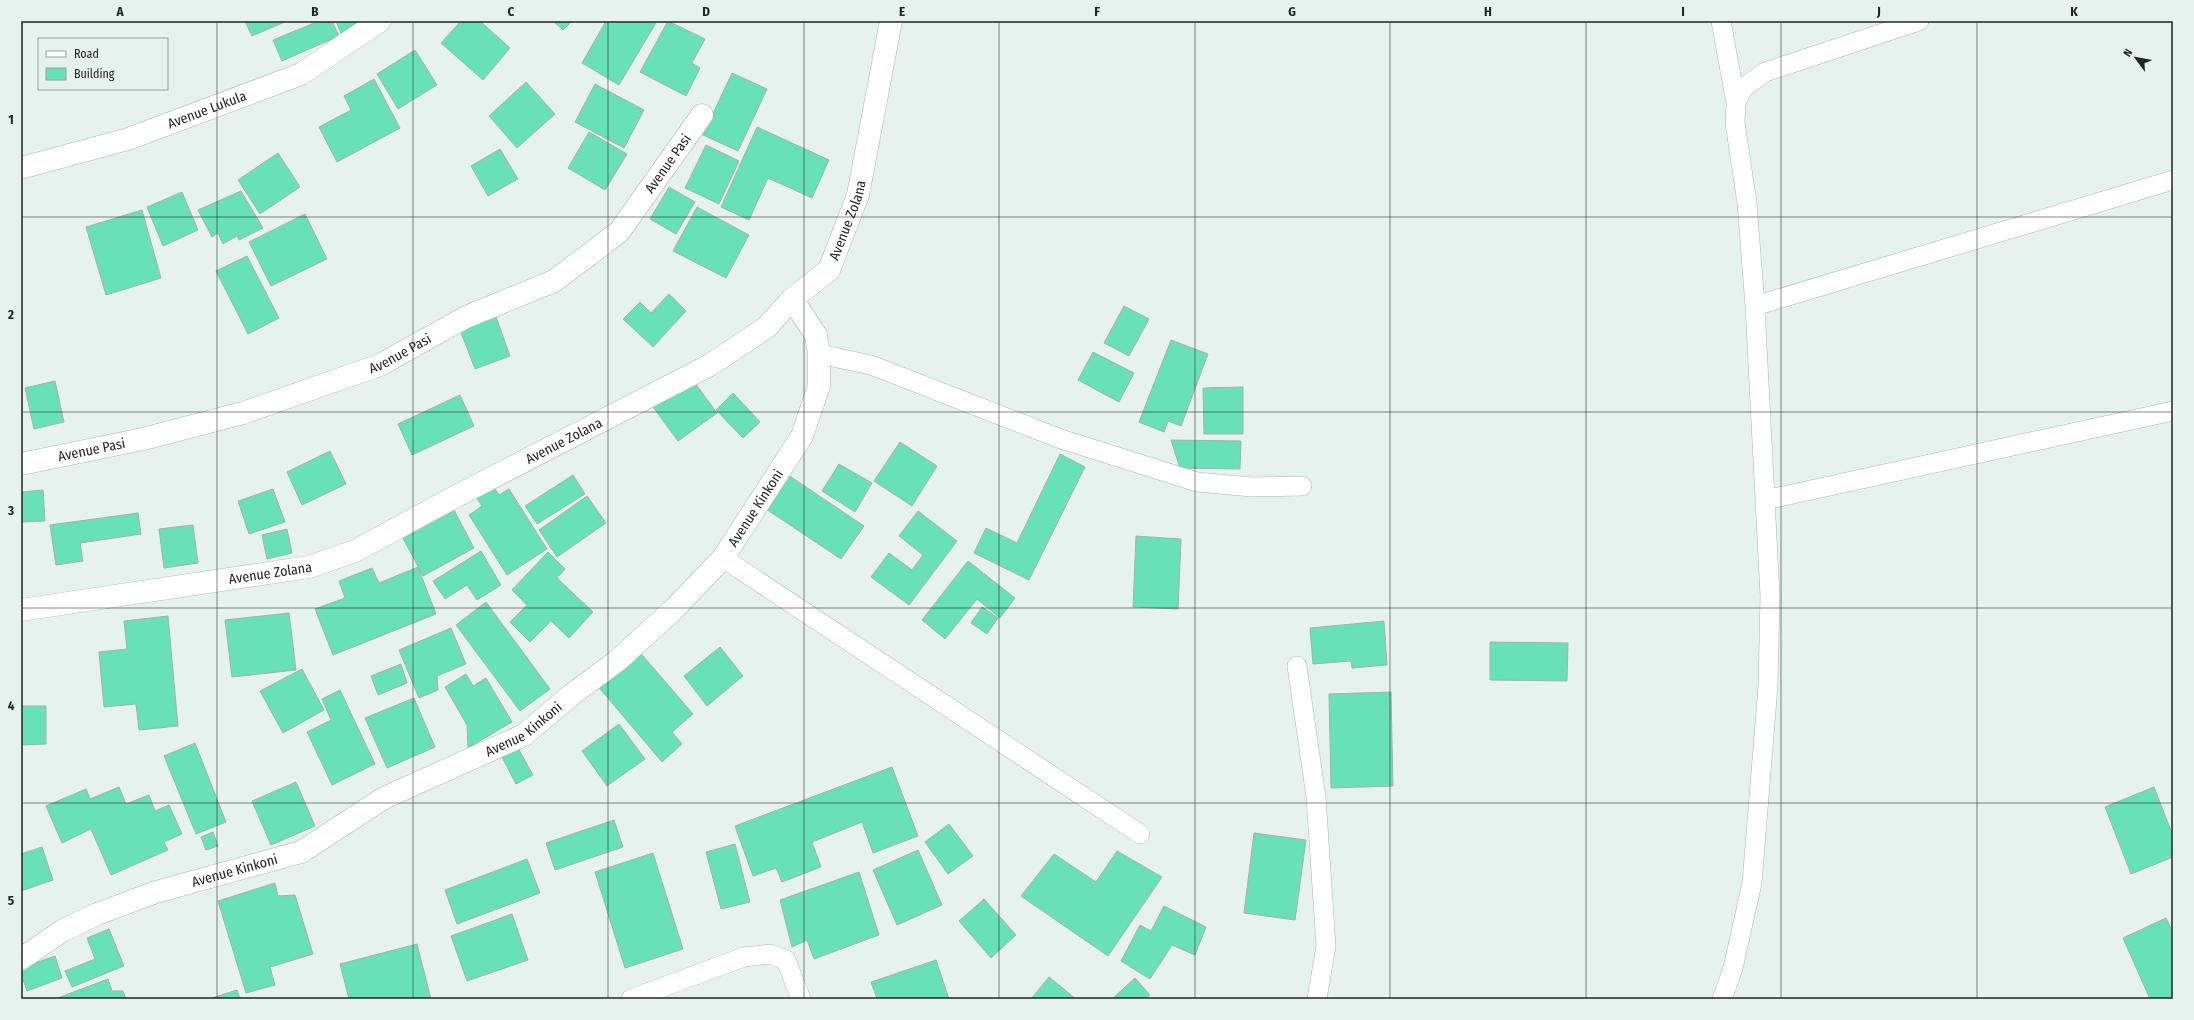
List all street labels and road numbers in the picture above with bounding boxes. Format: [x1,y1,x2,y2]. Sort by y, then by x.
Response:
street label: Avenue Lukula [165,87,249,132]
street label: Avenue Pasi [641,131,694,196]
street label: Avenue Zolana [825,179,869,263]
street label: Avenue Pasi [367,330,434,377]
street label: Avenue Zolana [523,414,605,467]
street label: Avenue Pasi [56,434,127,465]
street label: Avenue Kinkoni [724,466,787,550]
street label: Avenue Zolana [227,558,313,587]
street label: Avenue Kinkoni [482,698,565,760]
street label: Avenue Kinkoni [190,850,279,890]

